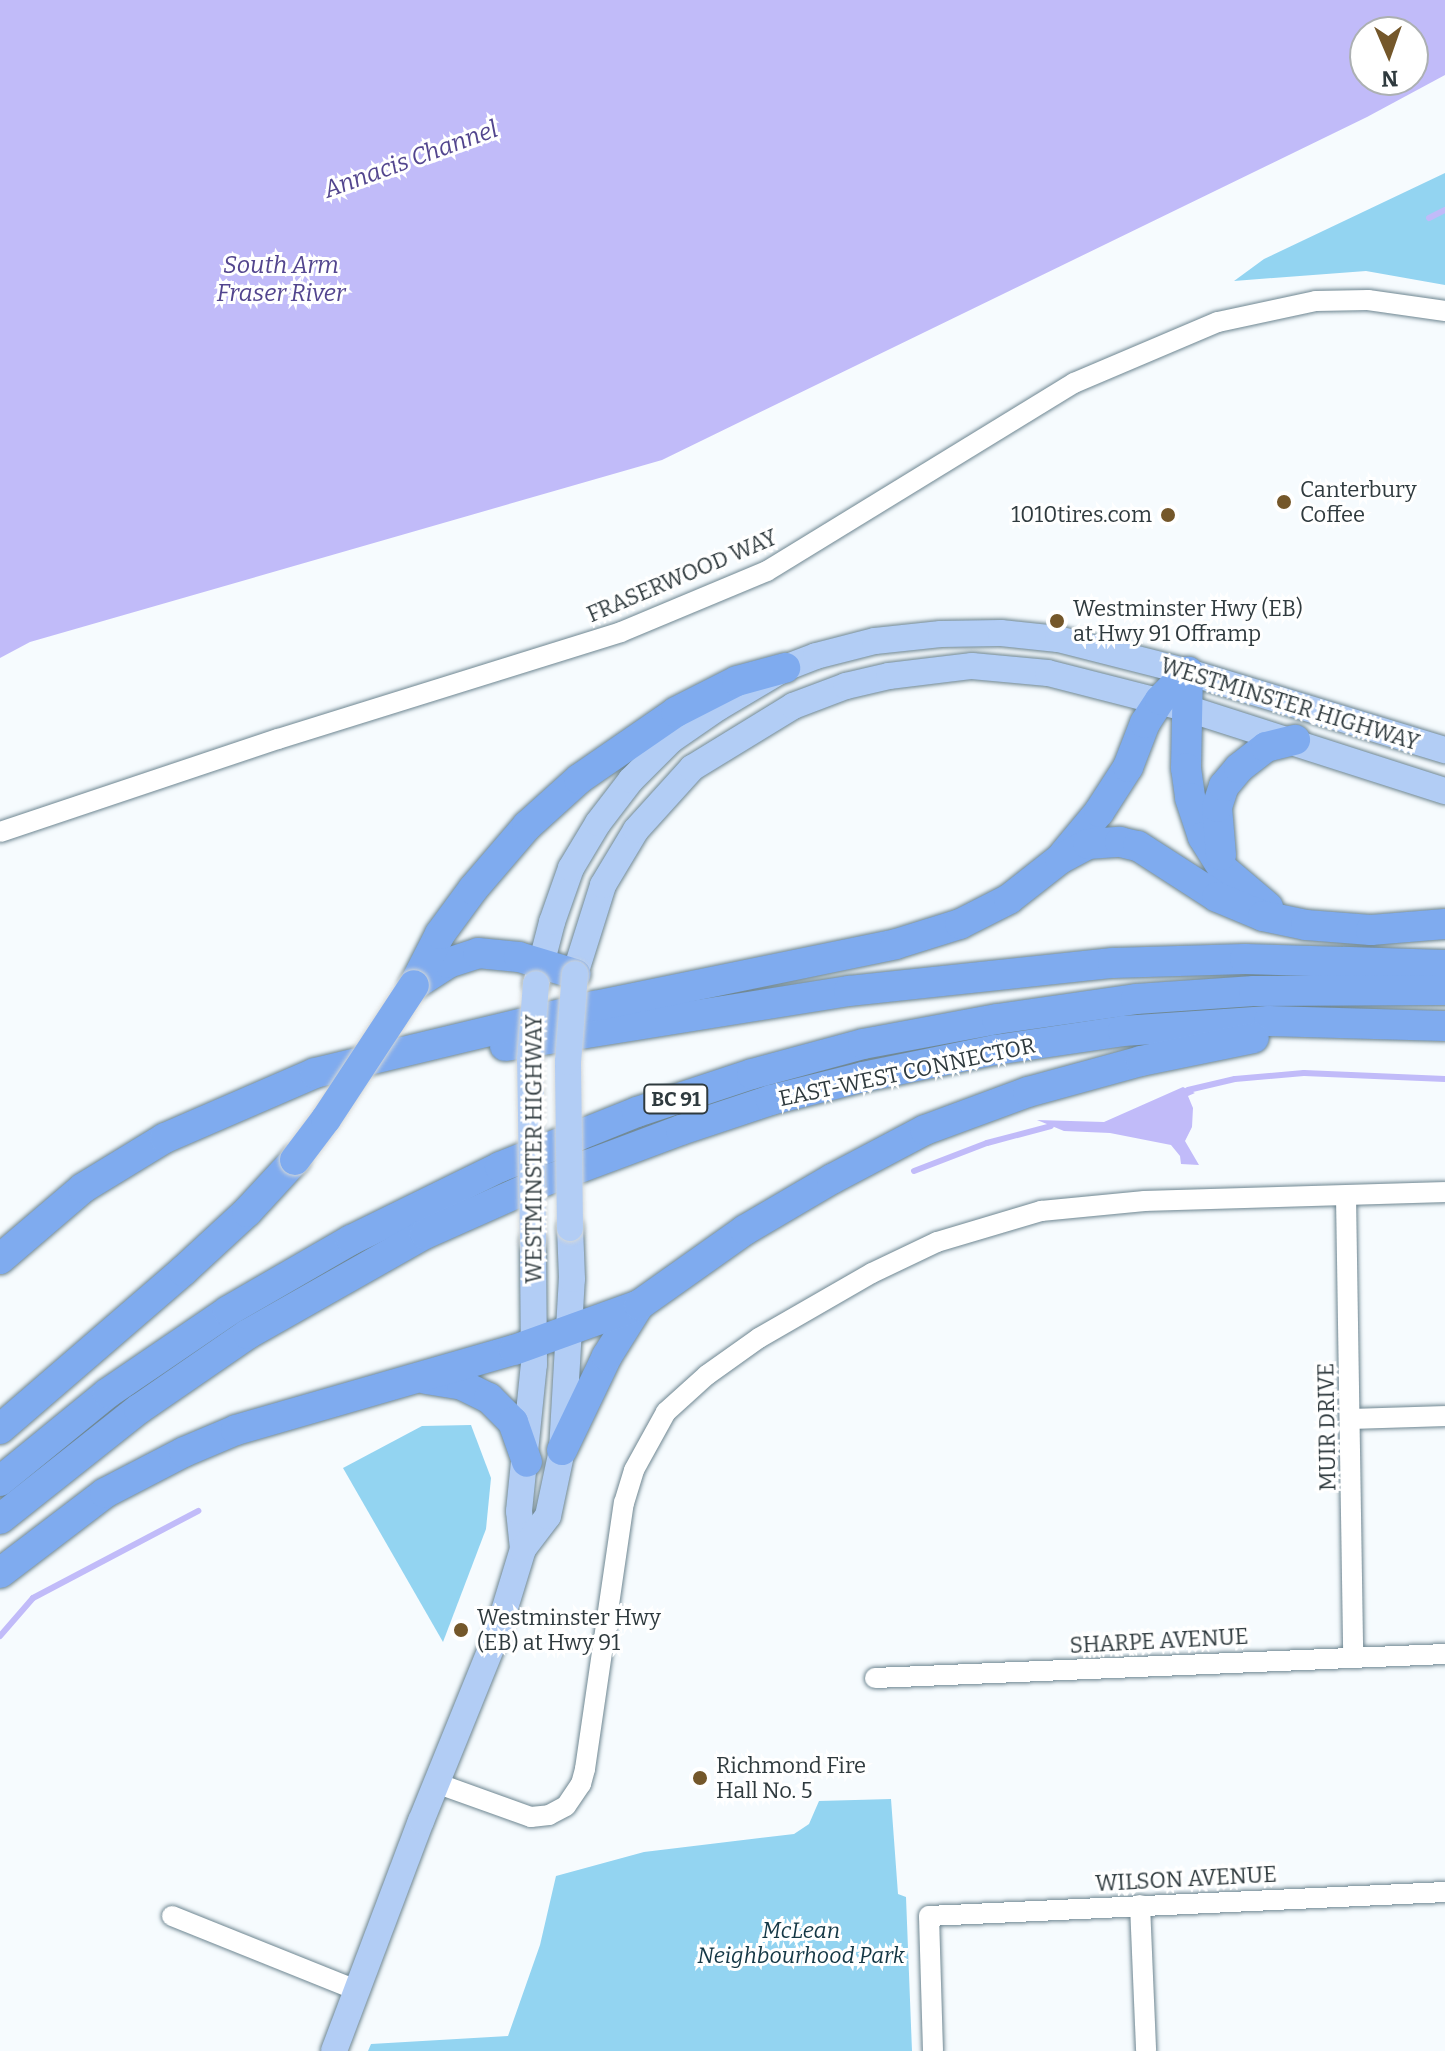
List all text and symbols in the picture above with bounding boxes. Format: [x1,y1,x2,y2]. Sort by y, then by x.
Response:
north arrow [1349,16,1429,96]
text: N [1381,65,1399,92]
water label: Annacis Channel [320,115,502,205]
water label: South Arm Fraser River [216,252,346,308]
place label: Canterbury Coffee [1300,476,1417,528]
marker: Canterbury Coffee [1275,493,1293,511]
place label: 1010tires.com [1011,502,1152,528]
marker: 1010tires.com [1159,506,1177,524]
street label: FRASERWOOD WAY [583,524,781,628]
place label: Westminster Hwy (EB) at Hwy 91 Offramp [1073,595,1303,646]
marker: Westminster Hwy (EB) at Hwy 91 Offramp [1048,612,1066,630]
street label: WESTMINSTER HIGHWAY [1157,652,1423,756]
street label: WESTMINSTER HIGHWAY [521,1014,547,1284]
street label: EAST-WEST CONNECTOR [776,1032,1038,1112]
road number: BC 91 [642,1083,710,1115]
street label: MUIR DRIVE [1313,1363,1341,1491]
place label: Westminster Hwy (EB) at Hwy 91 [477,1604,661,1656]
marker: Westminster Hwy (EB) at Hwy 91 [452,1621,470,1639]
street label: SHARPE AVENUE [1069,1623,1249,1659]
place label: Richmond Fire Hall No. 5 [716,1752,866,1804]
marker: Richmond Fire Hall No. 5 [691,1769,709,1787]
street label: WILSON AVENUE [1095,1861,1277,1897]
park label: McLean Neighbourhood Park [697,1917,905,1968]

